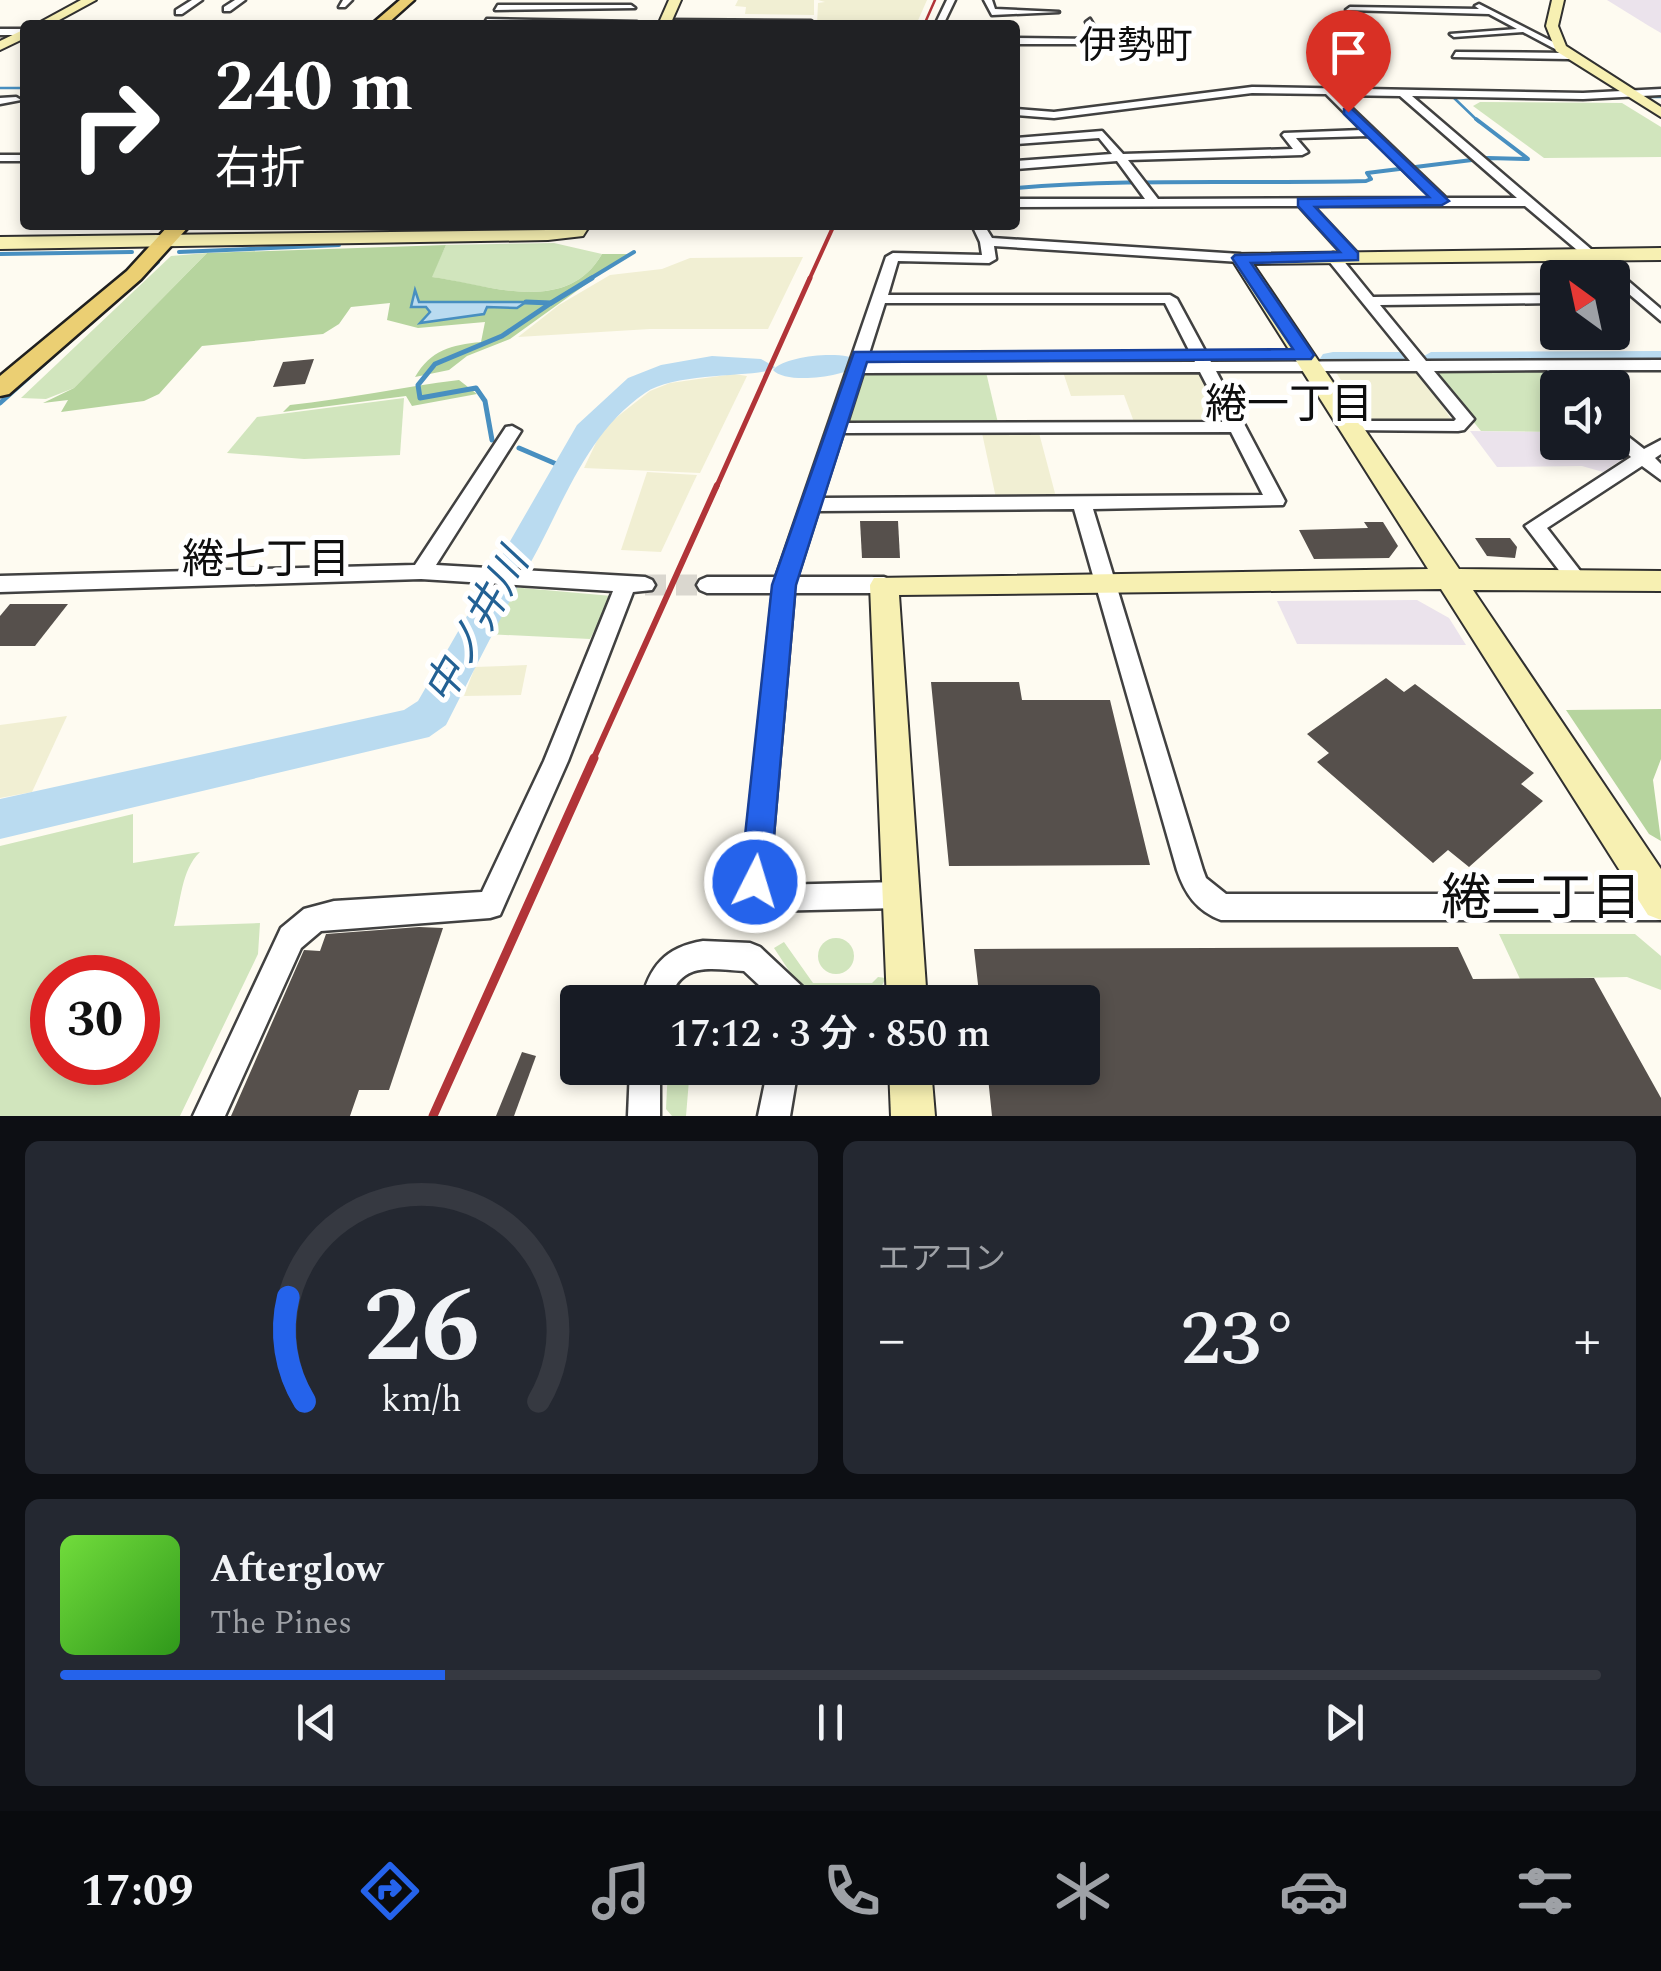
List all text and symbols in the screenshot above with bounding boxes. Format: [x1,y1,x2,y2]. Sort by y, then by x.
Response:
pin [1306,10,1391,113]
district label: 伊勢町 [1079,18,1193,76]
icon: arrive [1321,25,1376,80]
text: 240 m [215,35,413,141]
icon: right [50,60,180,190]
text: 右折 [215,135,305,204]
north arrow [1540,260,1630,350]
map controls [1540,260,1630,460]
button: sound [1540,370,1630,460]
district label: 綣一丁目 [1205,374,1373,437]
district label: 綣七丁目 [182,529,350,592]
water label: 中ノ井川 [409,535,547,716]
position arrow [703,830,807,934]
district label: 綣二丁目 [1441,861,1641,937]
speed limit sign: 30 [30,955,160,1085]
text: 17:12 · 3 分 · 850 m [670,1006,990,1064]
text: エアコン [878,1235,1006,1284]
text: 26 [363,1249,480,1407]
text: 23° [1181,1284,1298,1398]
text: − [878,1299,906,1382]
text: + [1573,1299,1601,1382]
text: km/h [381,1373,462,1428]
text: Afterglow [210,1541,383,1599]
text: The Pines [210,1599,352,1648]
icon: previous [289,1695,344,1750]
icon: pause [803,1695,858,1750]
icon: next [1317,1695,1372,1750]
icon: directions [355,1856,425,1926]
icon: music [586,1856,656,1926]
icon: phone [817,1856,887,1926]
icon: climate [1048,1856,1118,1926]
icon: car [1279,1856,1349,1926]
icon: filters [1510,1856,1580,1926]
text: 17:09 [81,1857,194,1926]

